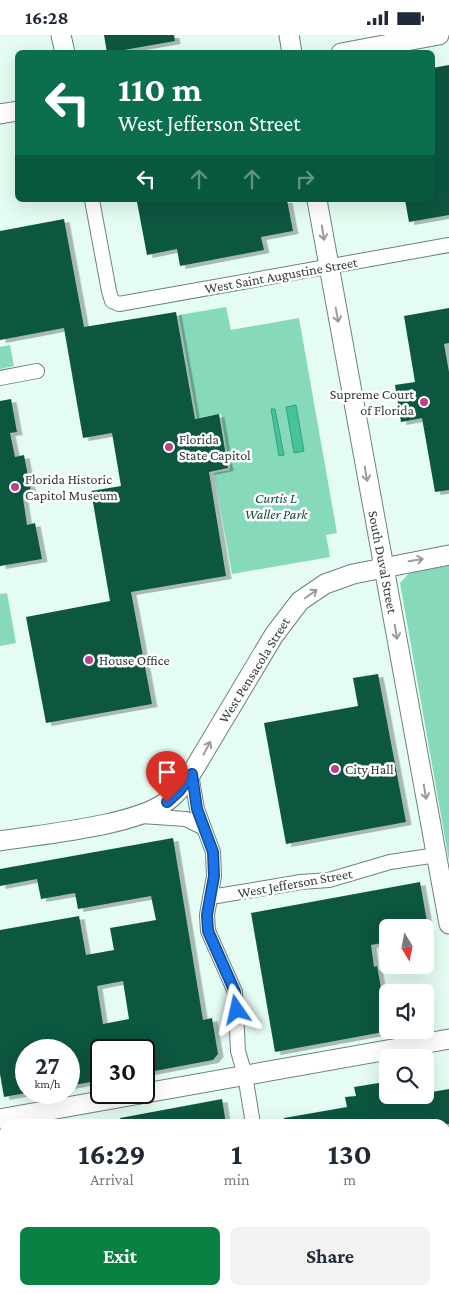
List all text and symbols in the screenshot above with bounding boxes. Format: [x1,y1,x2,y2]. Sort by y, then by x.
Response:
text: 16:28 [25,7,69,28]
icon: left [35,70,100,135]
text: 110 m [118,70,202,109]
text: West Jefferson Street [118,111,300,136]
icon: left [132,165,160,193]
icon: ahead [185,165,213,193]
icon: ahead [238,165,266,193]
icon: right [291,165,319,193]
one-way arrow [318,225,328,241]
street label: West Saint Augustine Street [203,254,359,296]
one-way arrow [332,306,342,322]
place label: Supreme Court of Florida [330,386,415,418]
marker: Supreme Court of Florida [418,396,430,408]
place label: Florida State Capitol [179,431,251,463]
marker: Florida State Capitol [163,441,175,453]
one-way arrow [362,466,372,482]
place label: Florida Historic Capitol Museum [25,471,118,503]
marker: Florida Historic Capitol Museum [9,481,21,493]
park label: Curtis L Waller Park [245,490,308,522]
street label: South Duval Street [365,509,401,615]
one-way arrow [408,555,424,565]
one-way arrow [304,589,318,599]
street label: West Pensacola Street [215,614,293,726]
one-way arrow [391,624,401,640]
place label: House Office [99,652,170,668]
marker: House Office [83,654,95,666]
one-way arrow [202,741,212,756]
pin [146,751,188,802]
icon: arrive [153,758,181,786]
place label: City Hall [345,761,394,777]
marker: City Hall [329,763,341,775]
one-way arrow [421,783,431,799]
street label: West Jefferson Street [236,865,354,901]
north arrow [379,919,434,974]
map controls [379,919,434,1104]
position arrow [210,983,262,1035]
button: sound [379,984,434,1039]
speed limit sign: 30 [90,1039,155,1104]
button: search [379,1049,434,1104]
text: 27 [35,1052,60,1079]
text: km/h [35,1077,60,1091]
text: 16:29 [78,1137,146,1170]
text: 1 [231,1137,242,1170]
text: 130 [328,1137,372,1170]
text: Arrival [90,1171,134,1188]
text: min [224,1171,250,1188]
text: m [343,1171,356,1188]
button: Exit [20,1227,220,1285]
button: Share [230,1227,430,1285]

